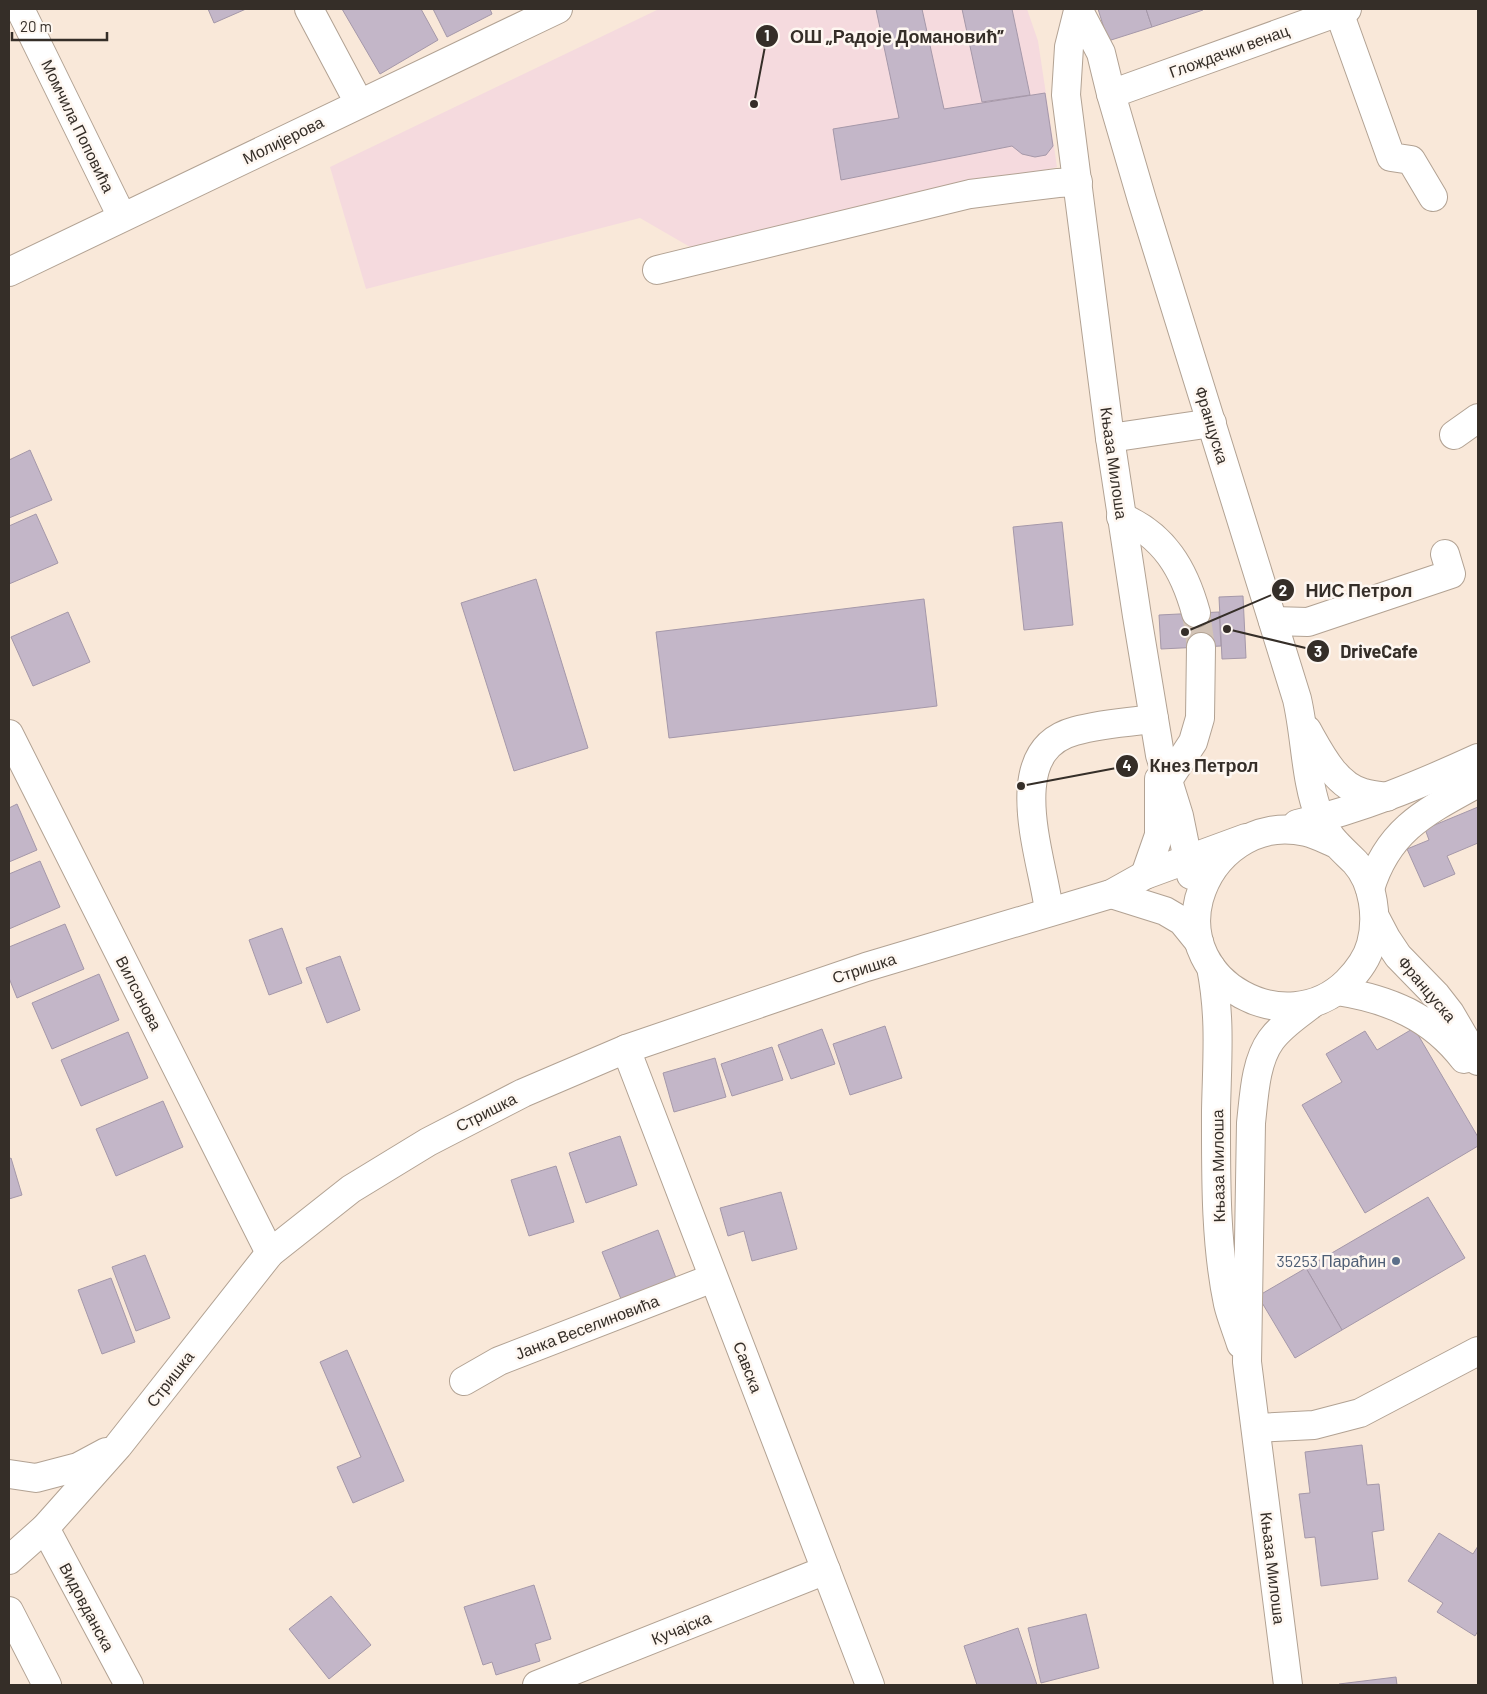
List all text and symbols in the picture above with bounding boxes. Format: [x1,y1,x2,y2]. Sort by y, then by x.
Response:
scale bar [12,10,108,42]
text: 20 m [20,17,52,35]
callout: ОШ „Радоје Домановић” [755,20,1014,53]
street label: Глождачки венац [1166,20,1291,81]
text: ОШ „Радоје Домановић” [790,25,1004,47]
text: 1 [764,26,770,44]
street label: Момчила Поповића [38,56,119,195]
street label: Молијерова [239,112,326,167]
street label: Француска [1192,384,1233,466]
street label: Књаза Милоша [1097,406,1132,520]
callout: НИС Петрол [1271,574,1423,607]
text: НИС Петрол [1305,579,1413,601]
text: 2 [1279,581,1287,599]
callout: DriveCafe [1306,635,1428,668]
text: DriveCafe [1340,640,1418,662]
text: 3 [1314,642,1322,660]
callout: Кнез Петрол [1114,749,1268,782]
text: Кнез Петрол [1150,754,1258,776]
text: 4 [1122,756,1132,774]
street label: Стришка [830,948,898,987]
street label: Вилсонова [113,952,166,1033]
street label: Француска [1394,952,1460,1026]
street label: Стришка [452,1088,519,1135]
street label: Књаза Милоша [1207,1109,1228,1223]
place label: 35253 Параћин [1276,1251,1386,1270]
marker: 35253 Параћин [1390,1255,1402,1267]
street label: Јанка Веселиновића [512,1290,661,1363]
street label: Савска [730,1339,767,1395]
street label: Стришка [142,1347,197,1410]
street label: Књаза Милоша [1257,1511,1290,1625]
street label: Видовданска [56,1559,119,1654]
street label: Кучајска [648,1607,713,1648]

